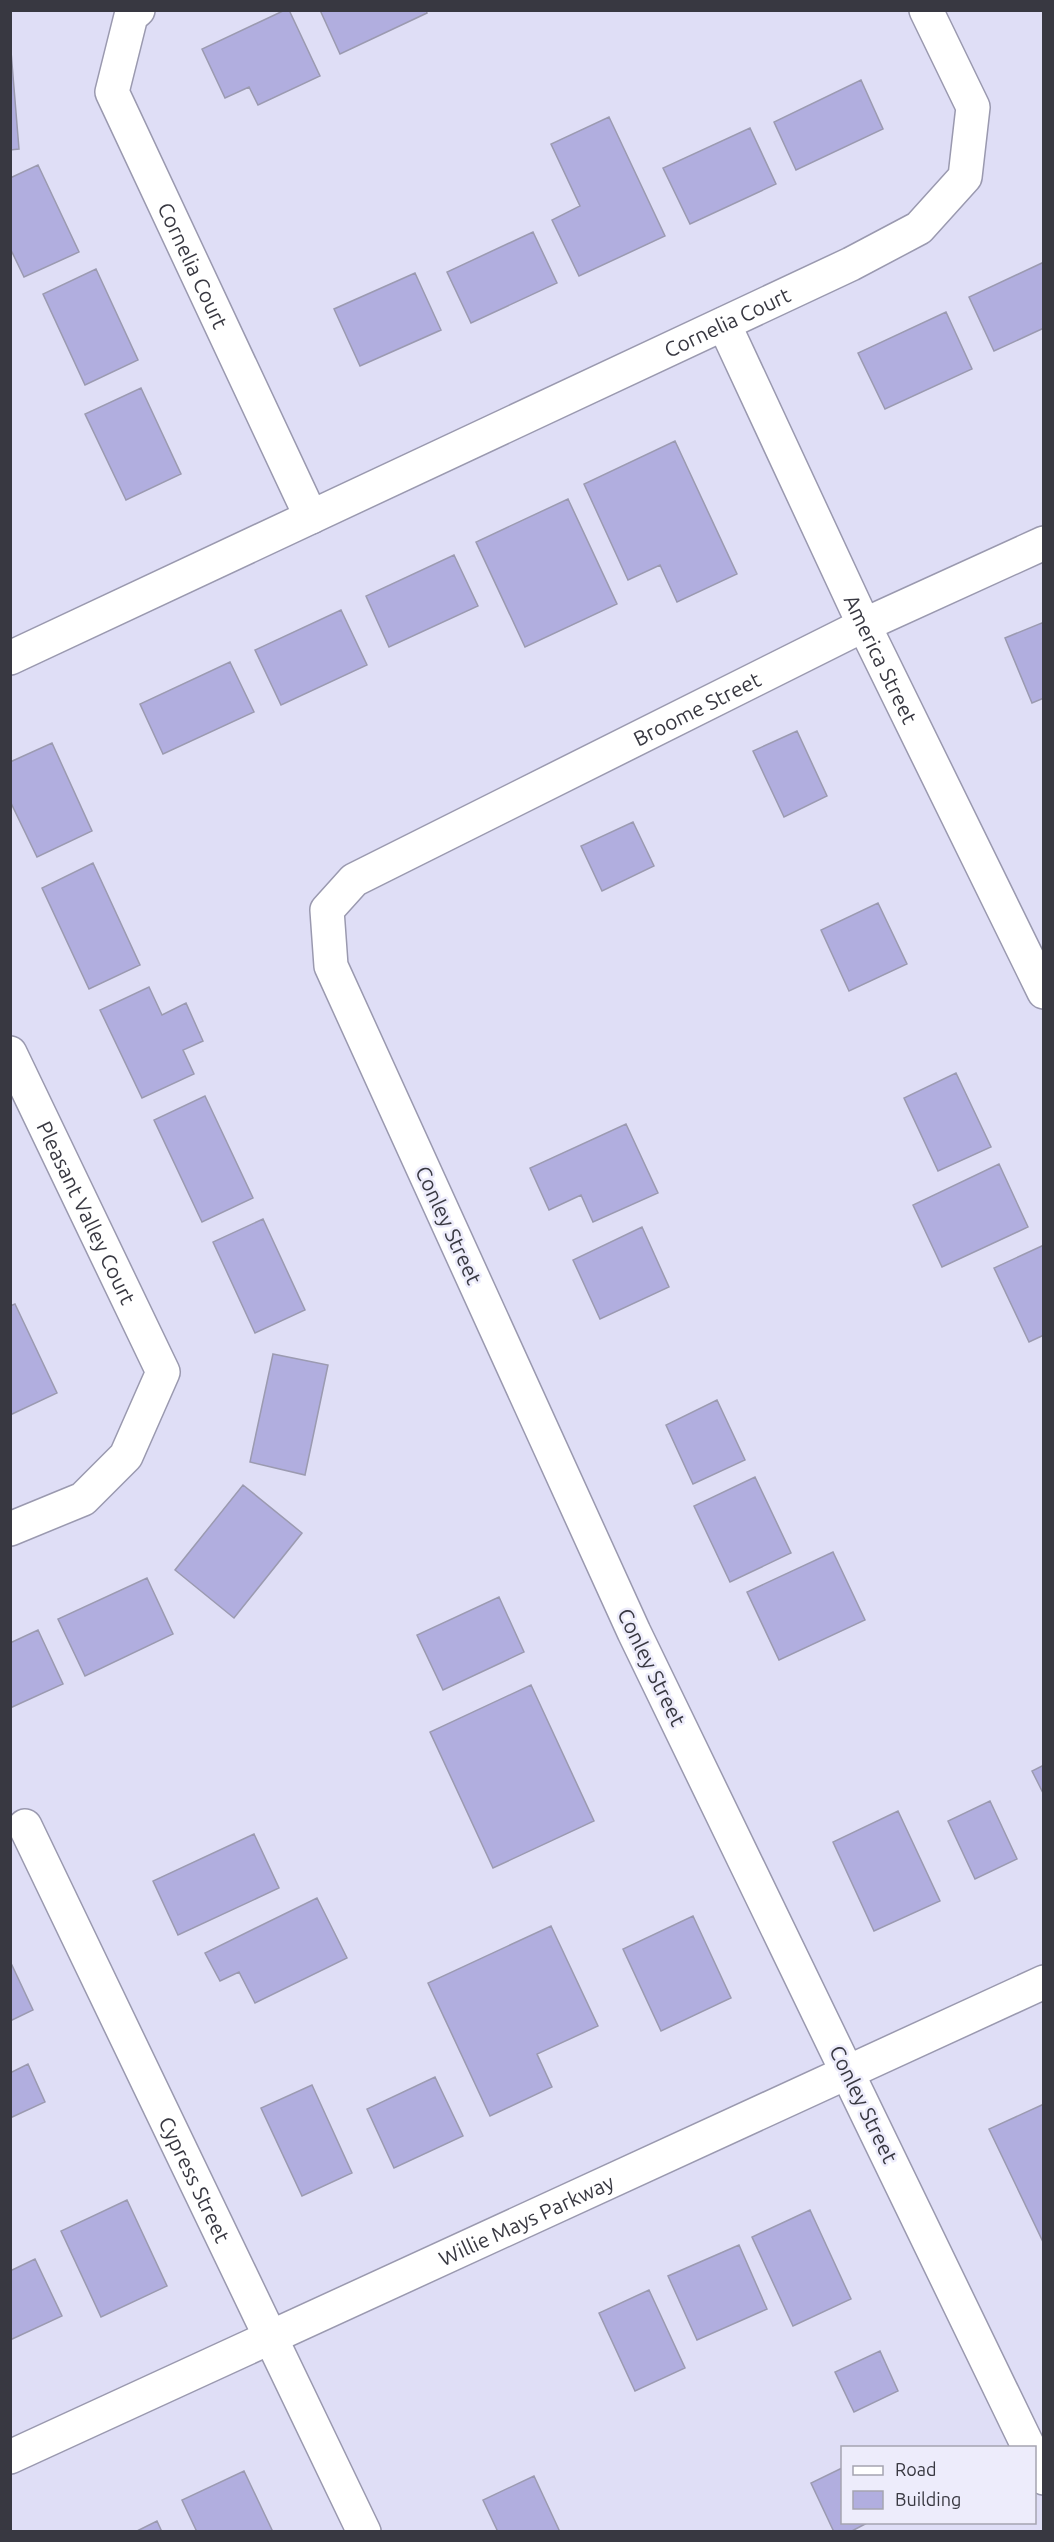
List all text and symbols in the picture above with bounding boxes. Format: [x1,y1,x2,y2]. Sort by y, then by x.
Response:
street label: Cornelia Court [153,199,233,332]
street label: Cornelia Court [660,282,794,362]
street label: America Street [840,591,922,727]
street label: Broome Street [629,667,764,750]
street label: Pleasant Valley Court [32,1117,141,1308]
street label: Conley Street [411,1162,487,1288]
street label: Conley Street [613,1604,691,1730]
street label: Conley Street [825,2041,903,2167]
street label: Cypress Street [154,2113,235,2246]
street label: Willie Mays Parkway [435,2169,617,2270]
legend [841,2446,1036,2524]
text: Road [895,2459,937,2479]
text: Building [895,2489,961,2509]

